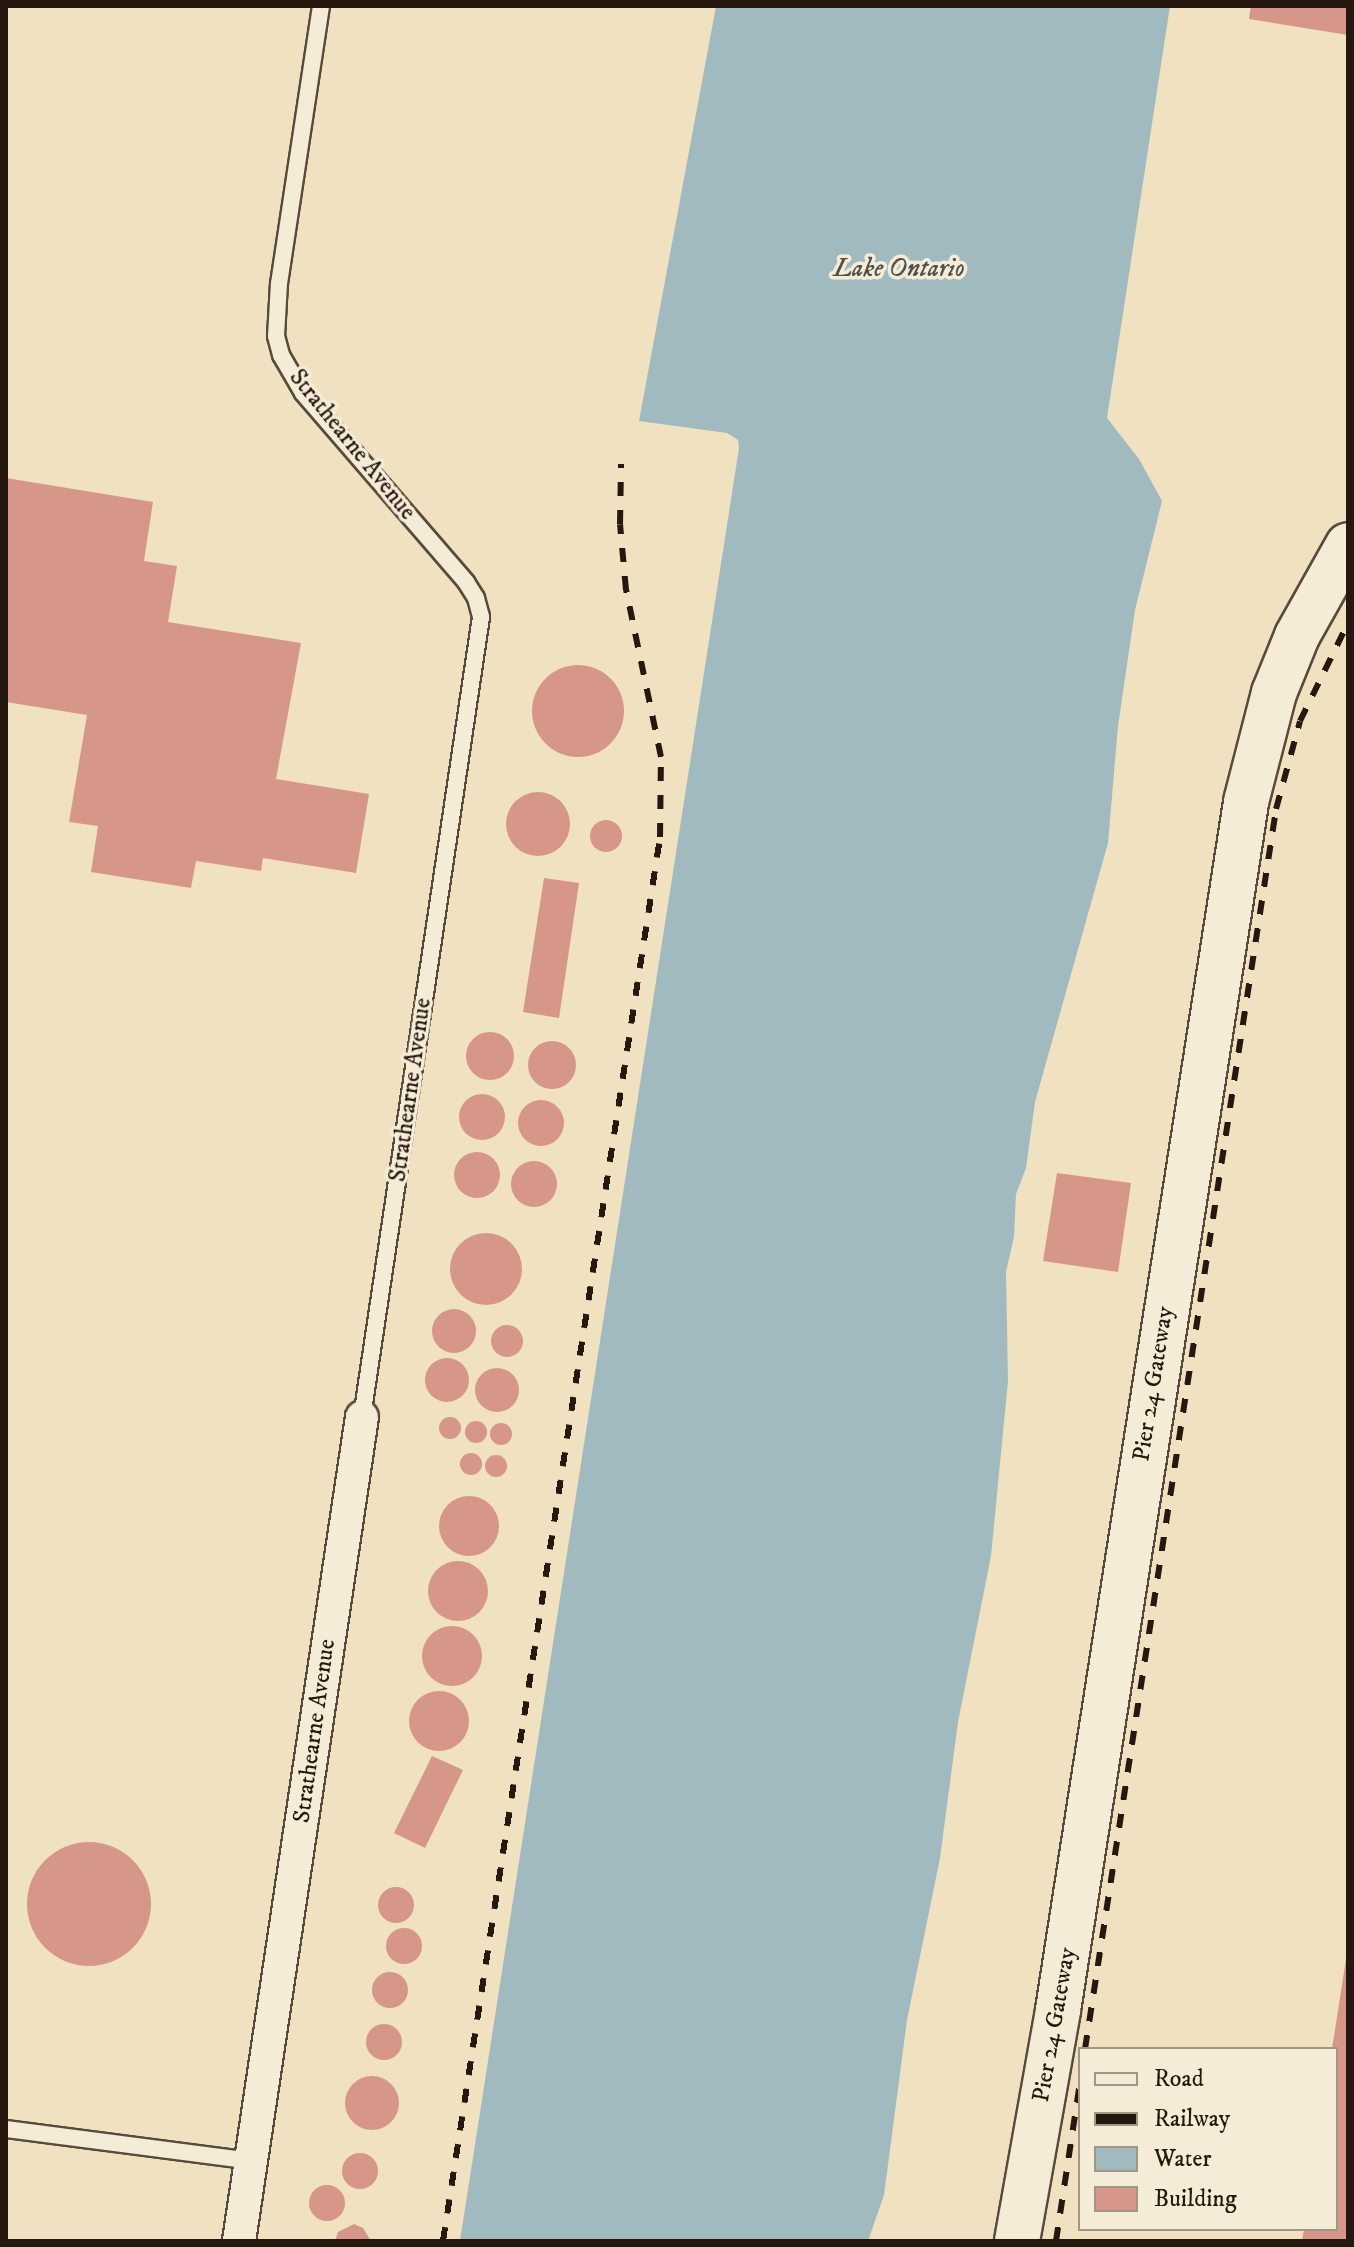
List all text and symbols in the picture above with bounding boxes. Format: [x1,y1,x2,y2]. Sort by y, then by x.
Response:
water label: Lake Ontario [833,253,965,285]
street label: Strathearne Avenue [282,364,422,526]
street label: Strathearne Avenue [384,996,438,1184]
street label: Pier 24 Gateway [1128,1305,1180,1463]
street label: Strathearne Avenue [288,1637,342,1825]
street label: Pier 24 Gateway [1027,1946,1083,2104]
legend [1078,2047,1338,2231]
text: Road [1154,2064,1204,2094]
text: Railway [1154,2104,1230,2134]
text: Water [1154,2144,1211,2174]
text: Building [1154,2184,1237,2214]

